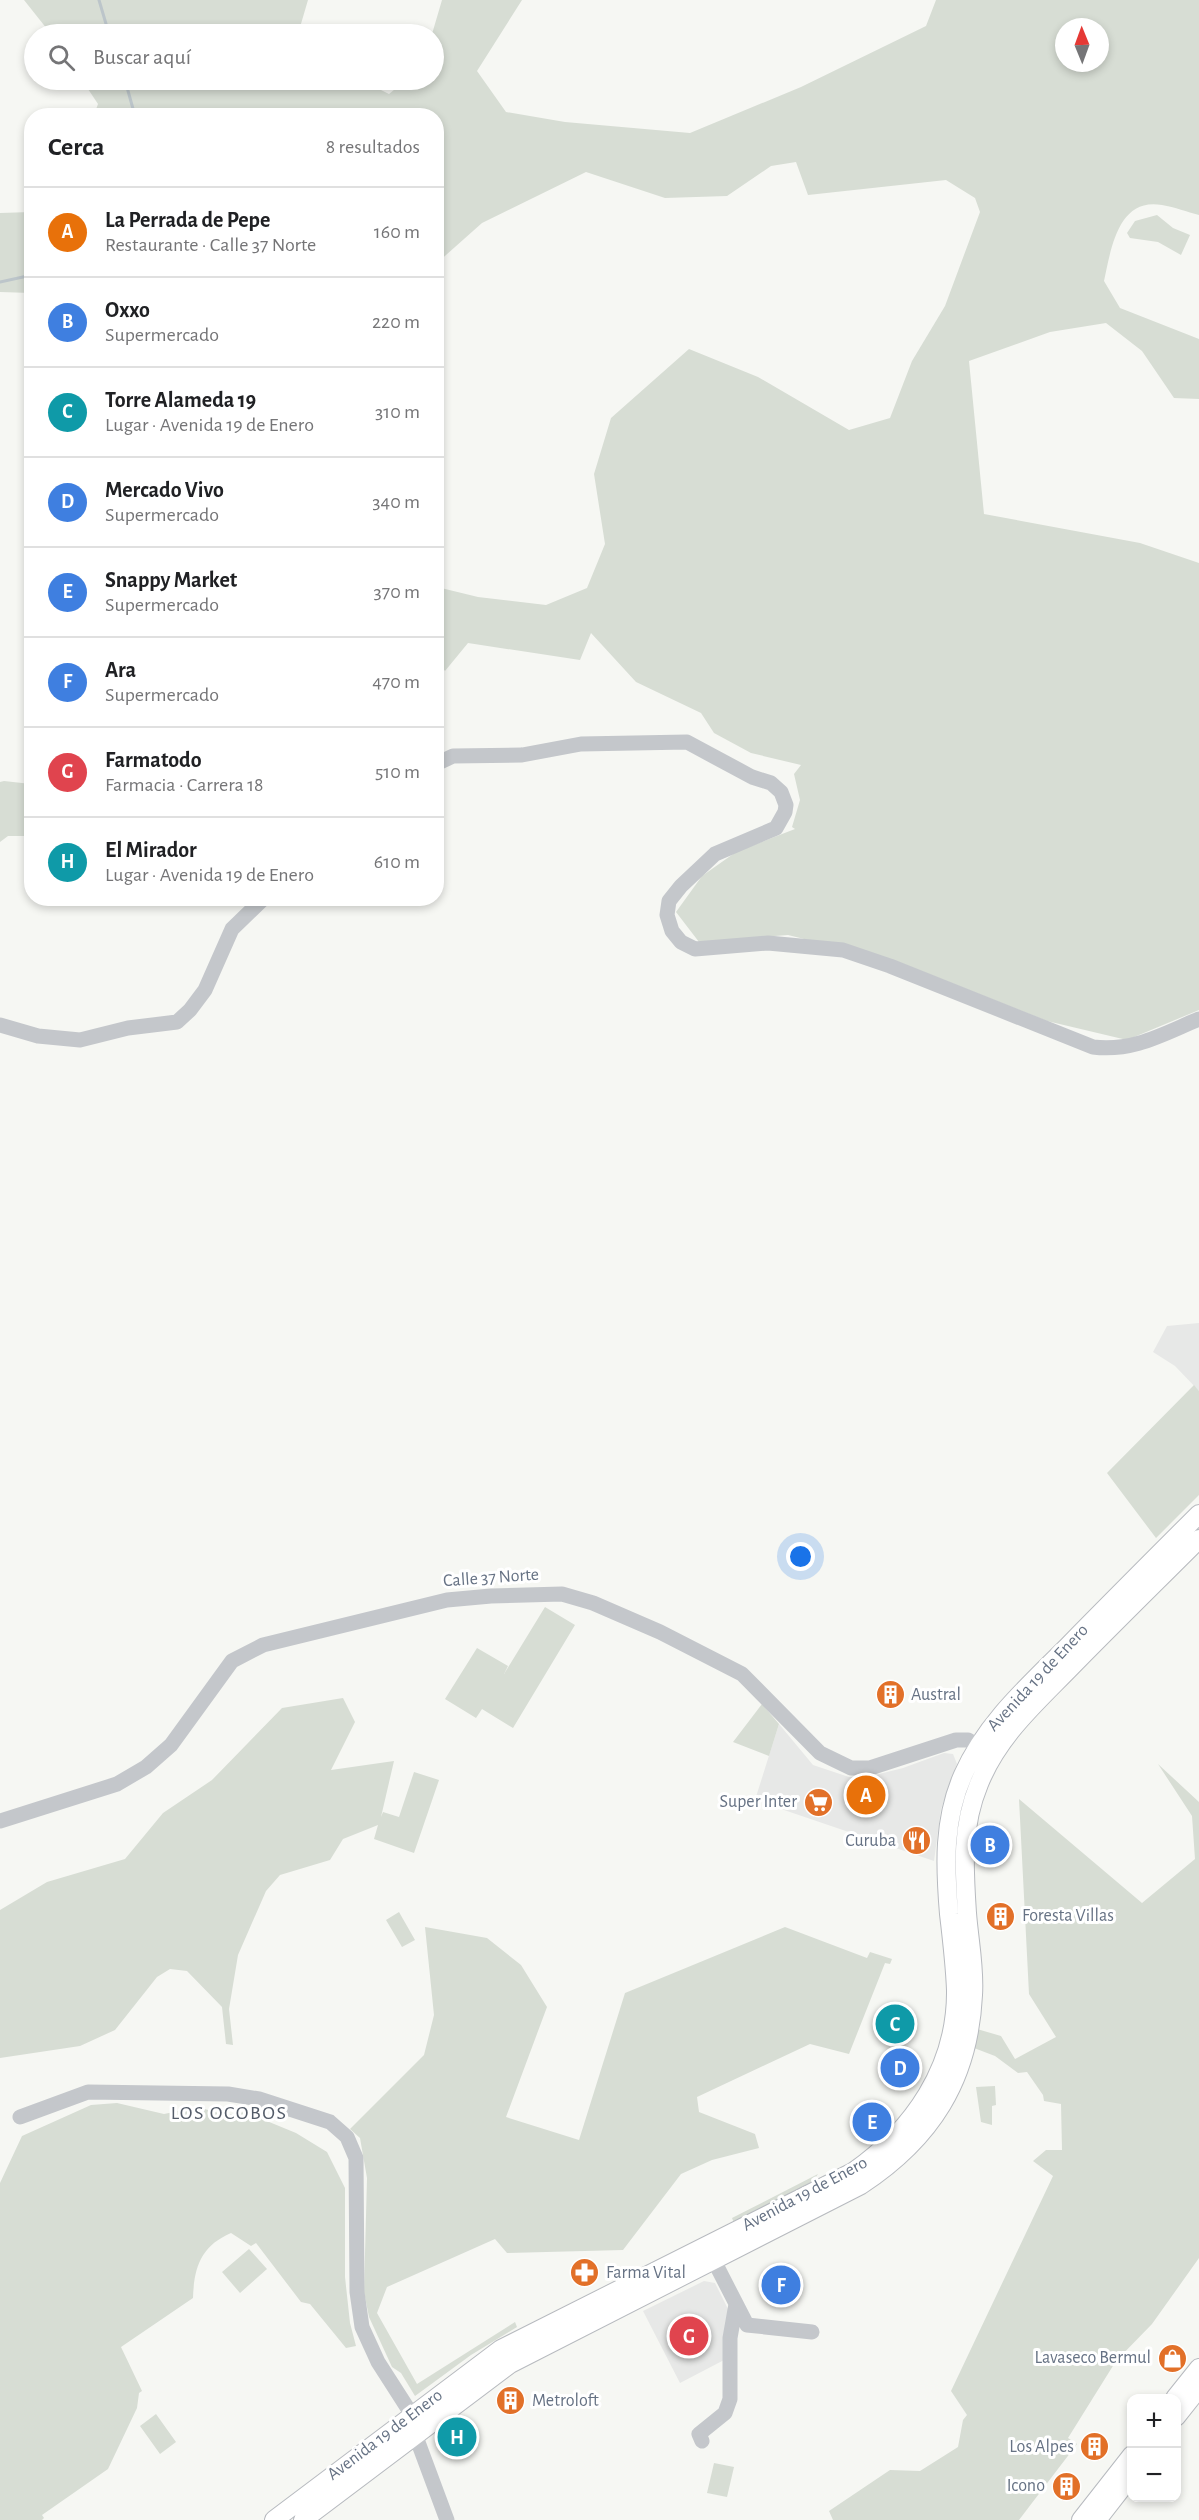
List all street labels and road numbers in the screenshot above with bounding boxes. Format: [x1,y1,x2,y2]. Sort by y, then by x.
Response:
street label: Calle 37 Norte [443,1566,539,1590]
street label: Avenida 19 de Enero [984,1621,1092,1735]
street label: Avenida 19 de Enero [739,2153,871,2235]
street label: Avenida 19 de Enero [324,2386,446,2484]

